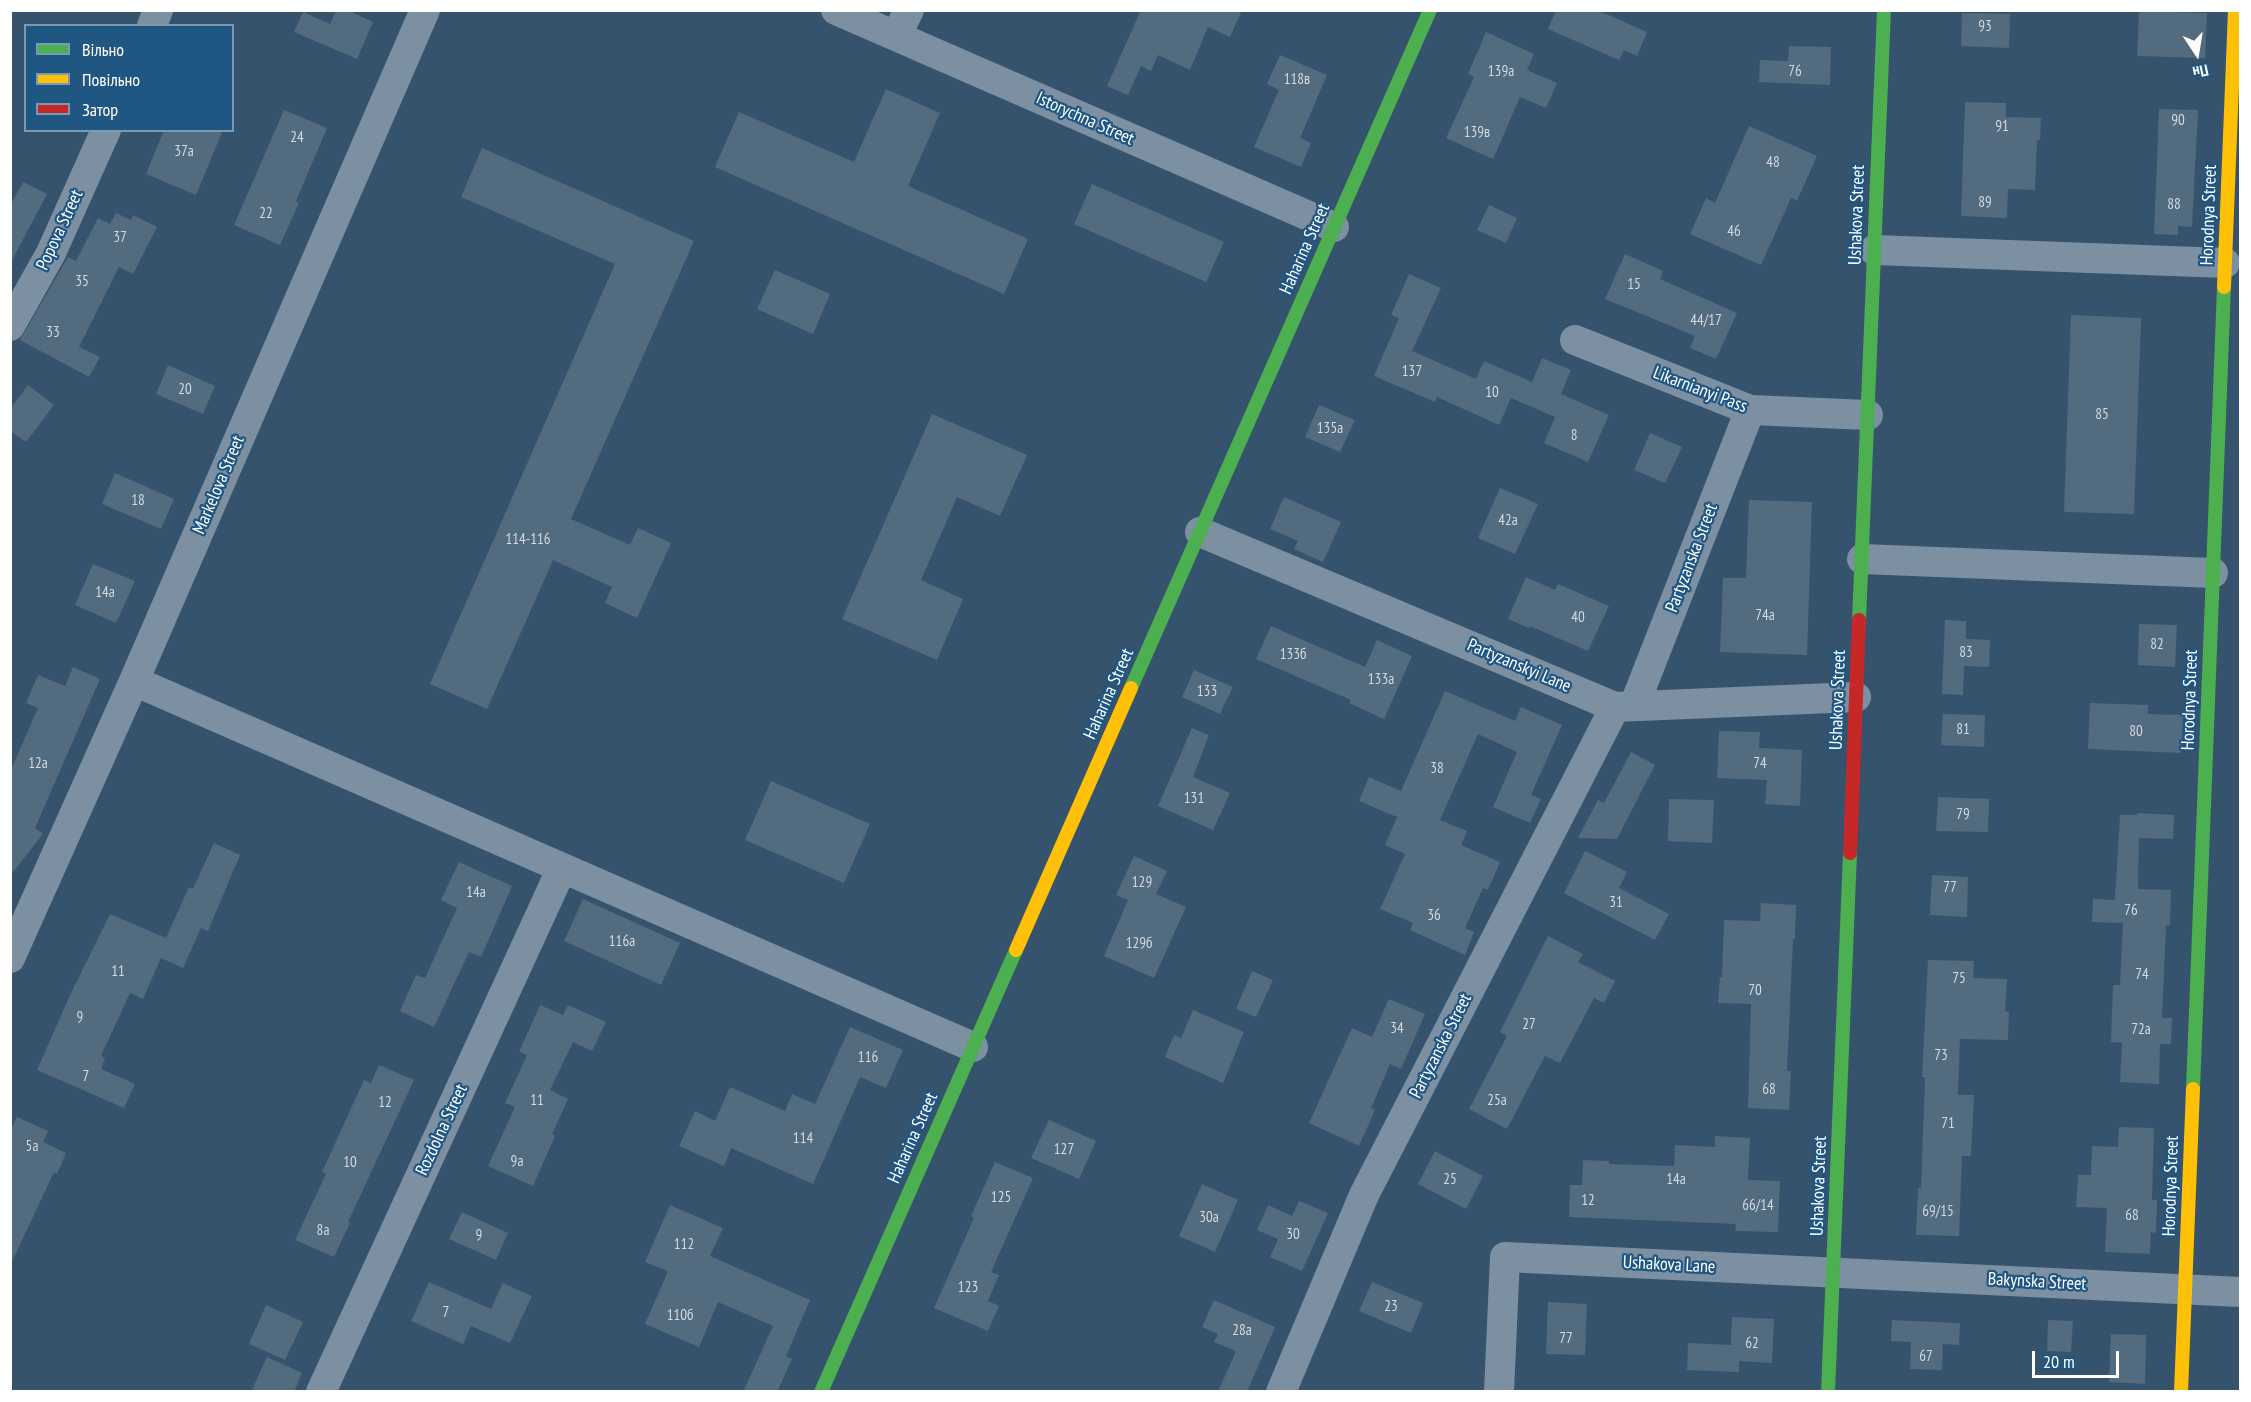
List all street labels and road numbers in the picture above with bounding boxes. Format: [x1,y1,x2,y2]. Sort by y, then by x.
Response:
street label: Istorychna Street [1033,88,1137,150]
street label: Horodnya Street [2196,164,2222,266]
street label: Ushakova Street [1844,165,1870,265]
street label: Popova Street [32,186,88,274]
street label: Haharina Street [1275,200,1335,298]
street label: Likarnianyi Pass [1650,362,1750,418]
street label: Markelova Street [189,433,249,537]
street label: Partyzanska Street [1661,501,1723,615]
street label: Partyzanskyi Lane [1464,634,1574,698]
street label: Haharina Street [1079,645,1139,743]
street label: Horodnya Street [2177,649,2203,751]
street label: Ushakova Street [1825,650,1851,750]
street label: Partyzanska Street [1405,990,1477,1102]
street label: Rozdolna Street [412,1081,472,1179]
street label: Haharina Street [883,1089,943,1187]
street label: Horodnya Street [2158,1135,2184,1237]
street label: Ushakova Street [1806,1136,1832,1236]
street label: Ushakova Lane [1622,1252,1716,1278]
street label: Bakynska Street [1987,1269,2087,1295]

